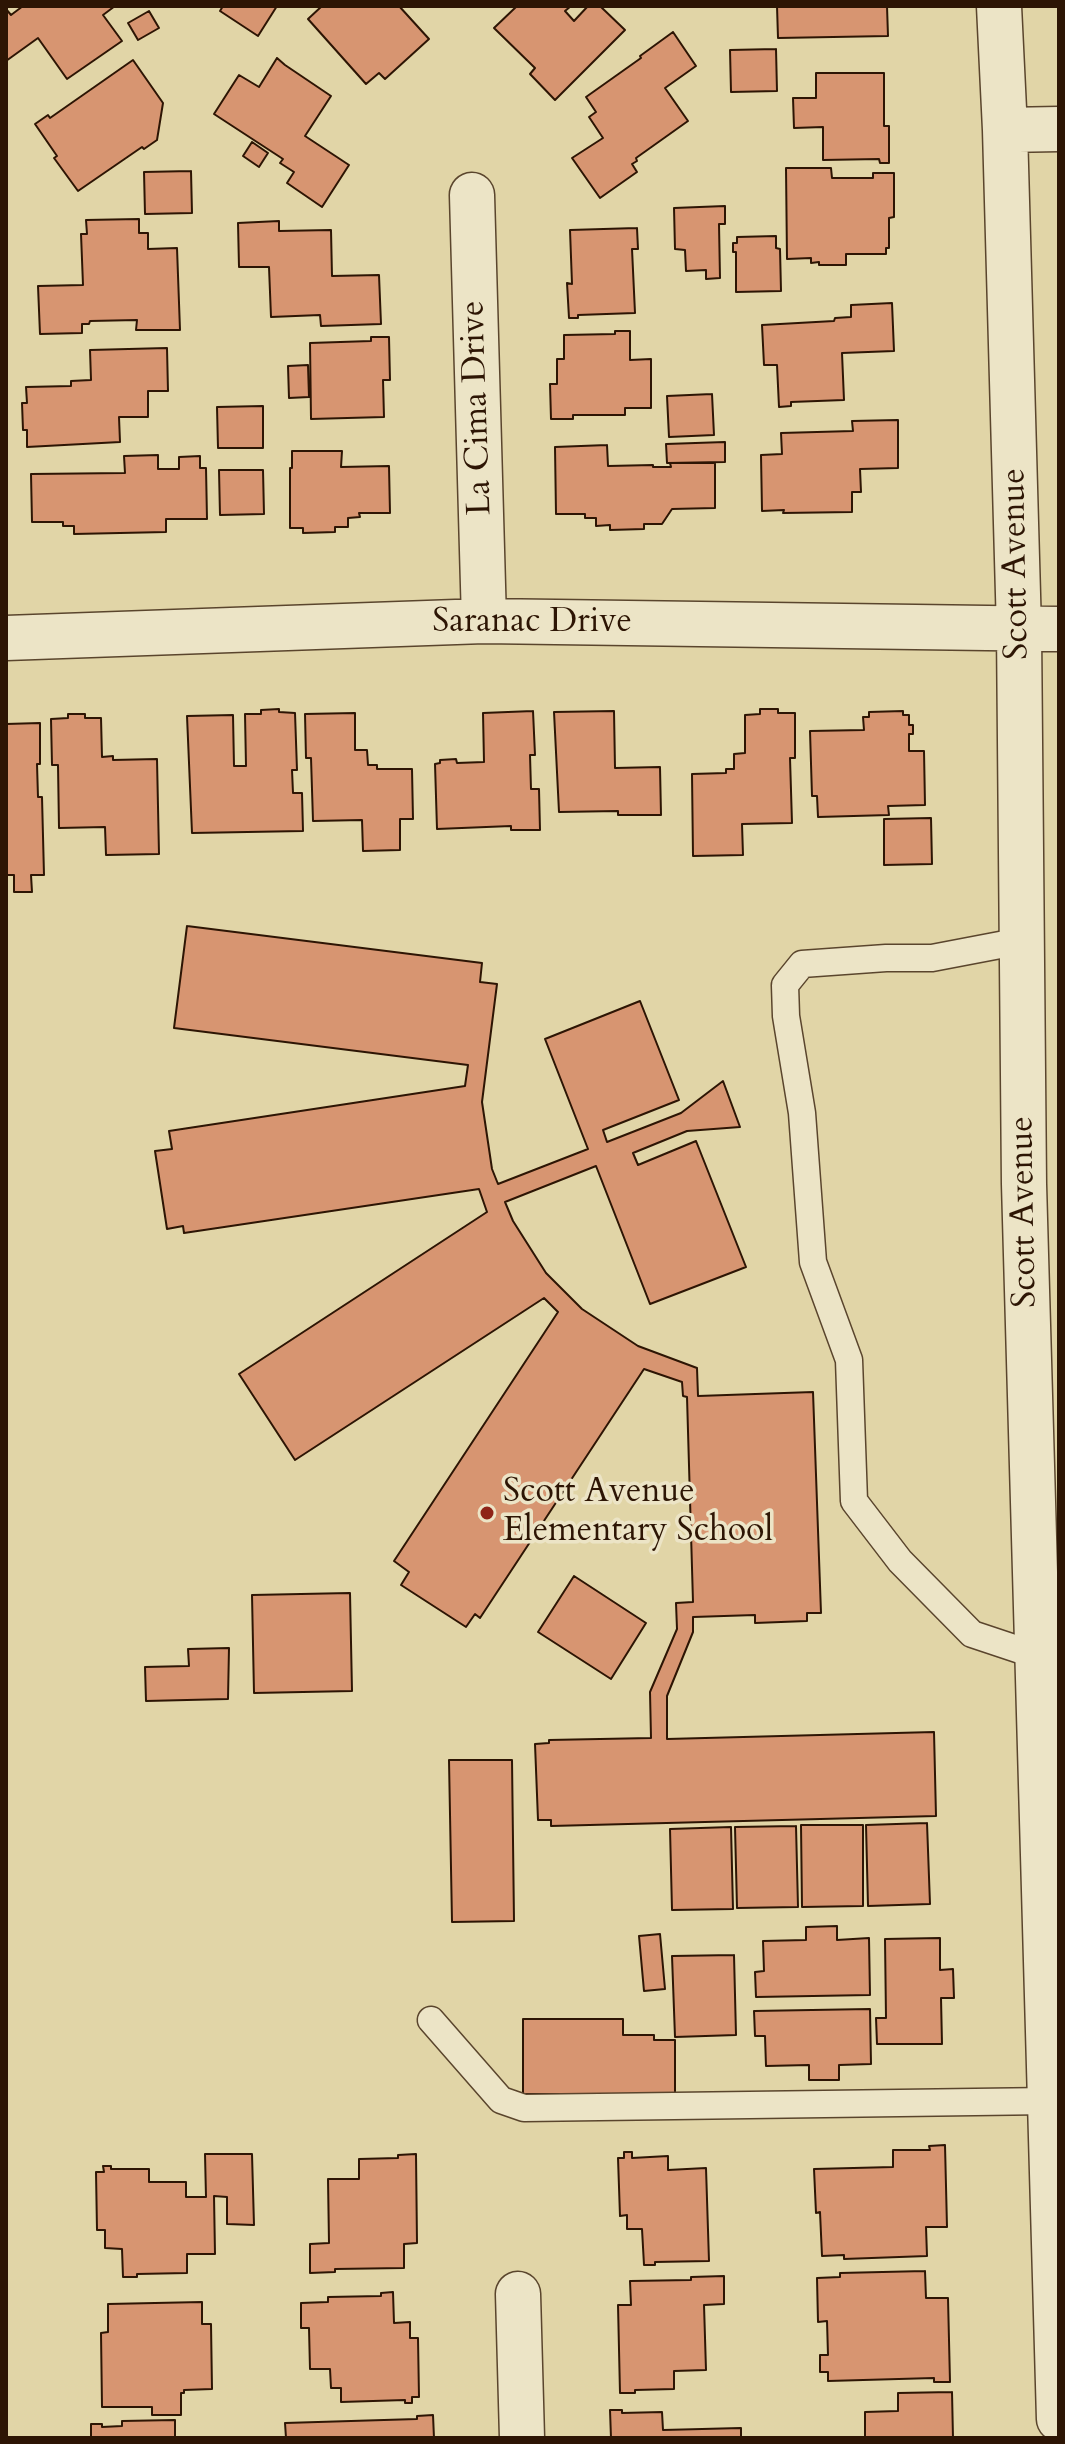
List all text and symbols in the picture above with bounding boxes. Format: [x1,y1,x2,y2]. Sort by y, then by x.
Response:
street label: La Cima Drive [454,300,502,516]
street label: Scott Avenue [995,468,1039,660]
street label: Saranac Drive [432,603,632,643]
street label: Scott Avenue [1003,1116,1047,1308]
place label: Scott Avenue Elementary School [503,1473,773,1552]
marker: Scott Avenue Elementary School [478,1504,496,1522]

